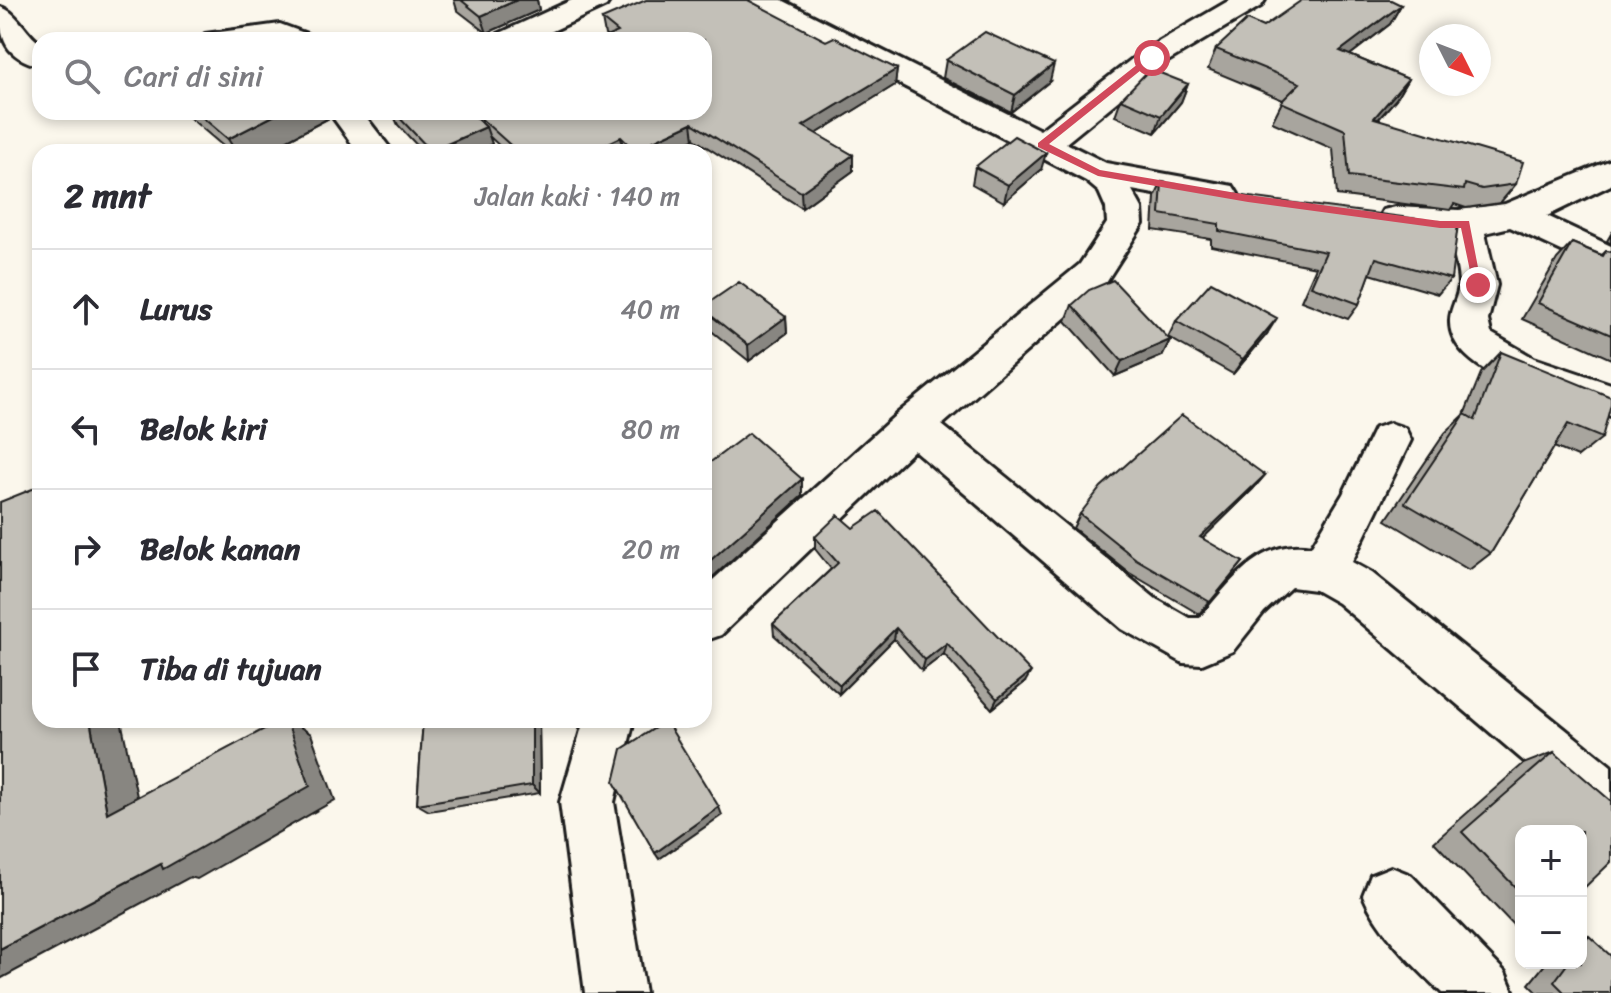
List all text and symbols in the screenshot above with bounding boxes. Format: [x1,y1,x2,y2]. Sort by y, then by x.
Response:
north arrow [1419,24,1491,96]
search box [32,32,712,120]
route start [1134,40,1170,76]
text: Cari di sini [124,49,263,103]
icon: search [60,54,104,98]
text: 2 mnt [64,166,151,226]
text: Jalan kaki · 140 m [475,173,680,219]
route end [1460,267,1496,303]
text: Lurus [140,282,212,336]
text: 40 m [621,286,680,332]
icon: ahead [64,287,108,331]
text: Belok kiri [140,402,267,456]
text: 80 m [621,406,680,452]
icon: left [64,407,108,451]
text: Belok kanan [140,522,300,576]
text: 20 m [622,526,680,572]
icon: right [64,527,108,571]
text: Tiba di tujuan [140,642,321,696]
icon: arrive [64,647,108,691]
map controls [1515,825,1587,969]
button: + [1515,825,1587,897]
button: − [1515,897,1587,969]

